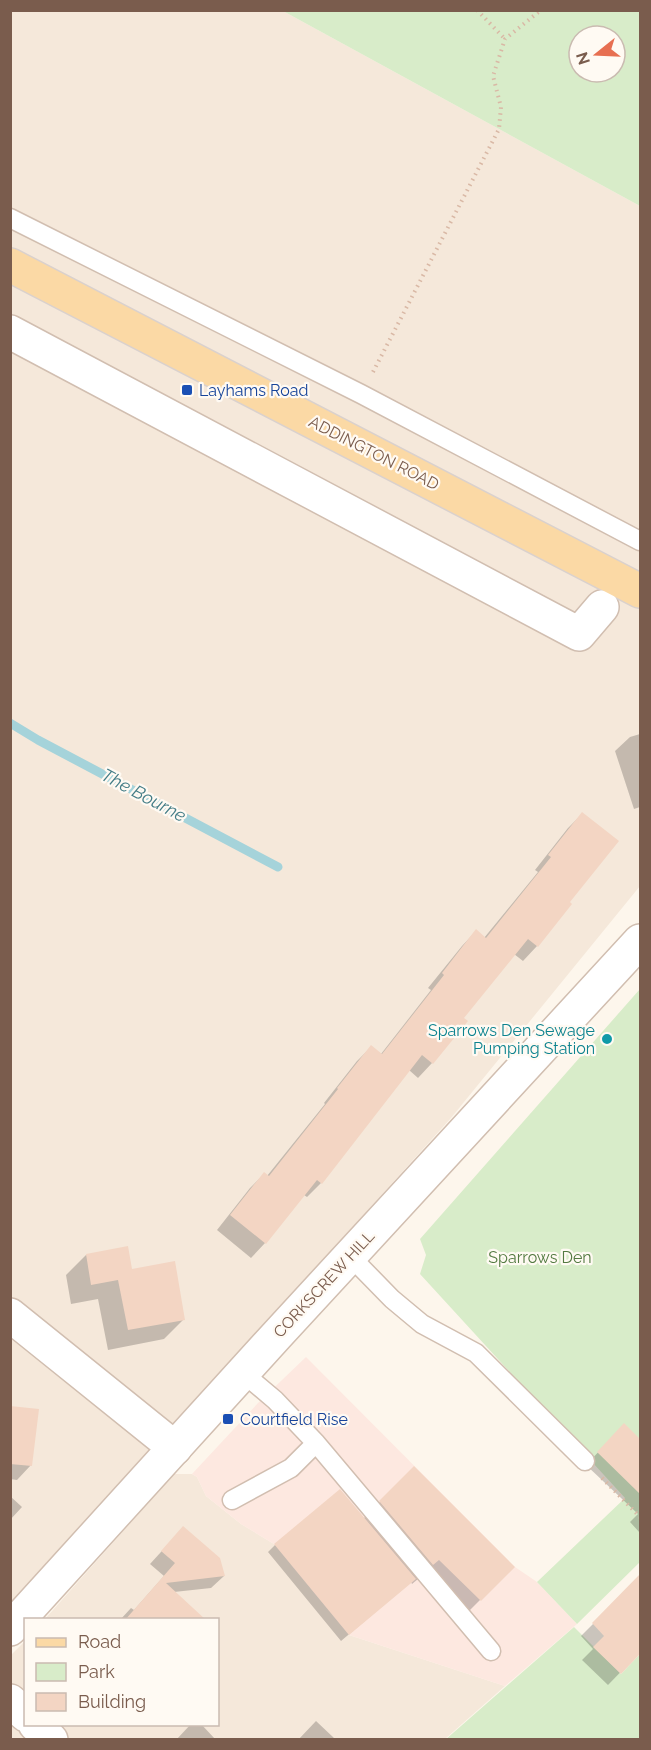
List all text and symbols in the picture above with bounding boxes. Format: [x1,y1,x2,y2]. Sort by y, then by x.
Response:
north arrow [567,24,627,84]
text: N [572,50,594,67]
place label: Layhams Road [199,381,308,400]
marker: Layhams Road [180,383,194,397]
street label: ADDINGTON ROAD [306,412,442,494]
water label: The Bourne [98,764,190,826]
place label: Sparrows Den Sewage Pumping Station [428,1021,595,1058]
marker: Sparrows Den Sewage Pumping Station [600,1032,614,1046]
street label: CORKSCREW HILL [270,1226,379,1341]
park label: Sparrows Den [488,1248,592,1267]
place label: Courtfield Rise [240,1410,348,1429]
marker: Courtfield Rise [221,1412,235,1426]
legend [24,1618,219,1726]
text: Road [78,1631,121,1652]
text: Park [78,1661,115,1682]
text: Building [78,1691,146,1712]

